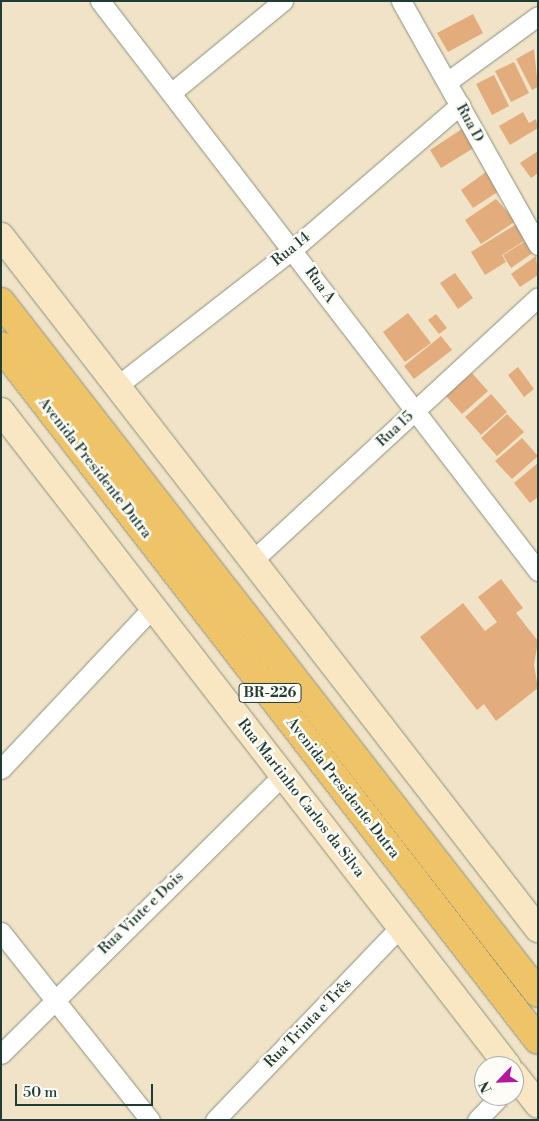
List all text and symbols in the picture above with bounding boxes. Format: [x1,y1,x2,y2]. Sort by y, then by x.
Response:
street label: Rua D [452,101,488,145]
street label: Rua 14 [268,228,314,270]
street label: Rua A [301,264,339,306]
street label: Avenida Presidente Dutra [34,394,156,542]
street label: Rua 15 [373,407,417,451]
road number: BR-226 [238,681,302,704]
street label: Avenida Presidente Dutra [282,714,404,862]
street label: Rua Martinho Carlos da Silva [234,715,368,881]
street label: Rua Vinte e Dois [95,868,187,958]
street label: Rua Trinta e Três [261,974,355,1072]
north arrow [474,1056,524,1106]
scale bar [18,1074,155,1106]
text: N [476,1078,497,1095]
text: 50 m [23,1083,57,1102]

